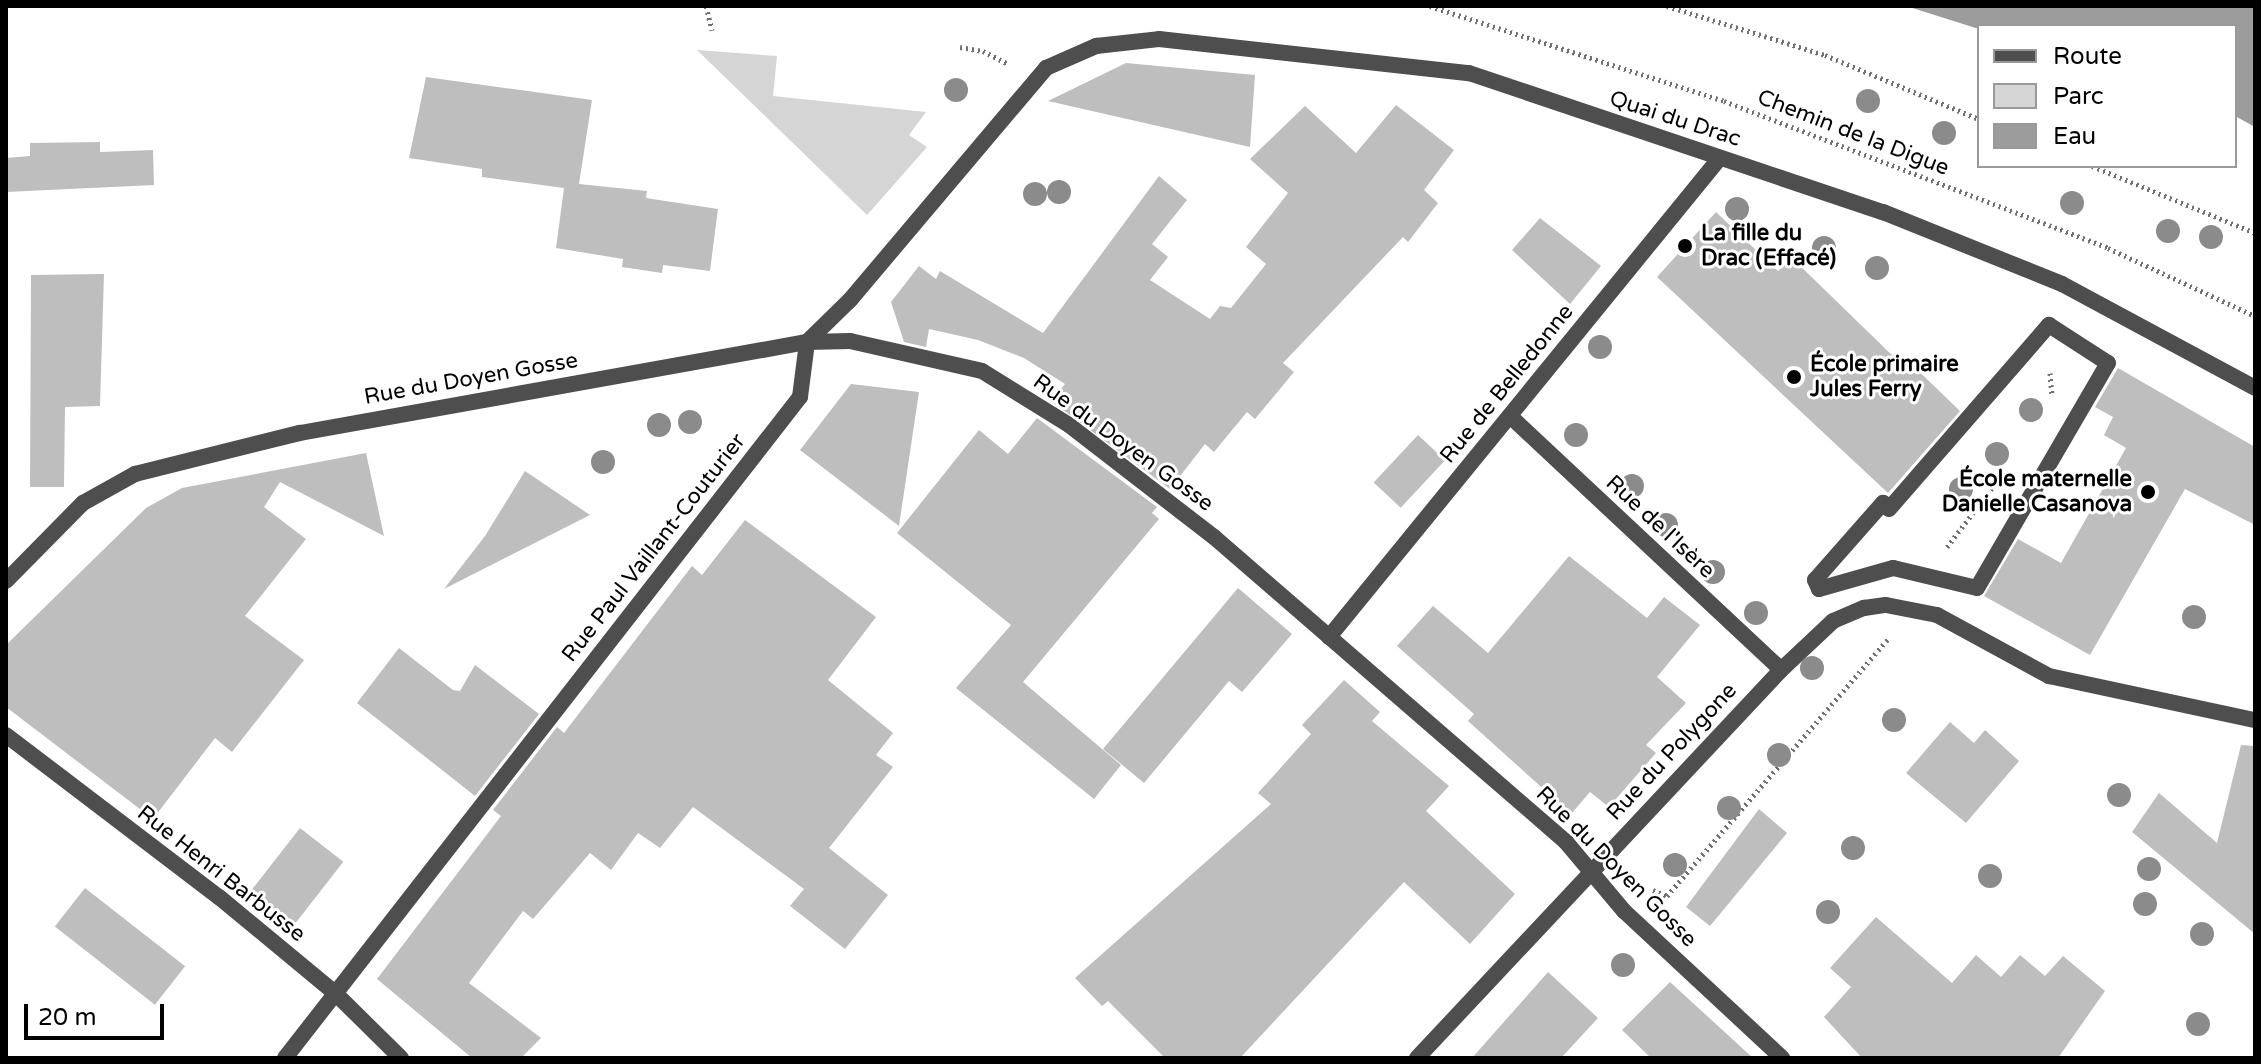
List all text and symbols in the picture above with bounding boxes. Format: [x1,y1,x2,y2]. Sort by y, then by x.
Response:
legend [1977,24,2237,168]
text: Route [2053,42,2122,71]
text: Parc [2053,82,2104,111]
street label: Chemin de la Digue [1753,84,1953,182]
street label: Quai du Drac [1606,85,1744,153]
text: Eau [2053,122,2096,151]
place label: La fille du Drac (Effacé) [1701,220,1836,272]
marker: La fille du Drac (Effacé) [1676,237,1694,255]
street label: Rue de Belledonne [1435,299,1579,469]
street label: Rue du Doyen Gosse [362,347,580,411]
place label: École primaire Jules Ferry [1810,351,1959,402]
marker: École primaire Jules Ferry [1785,368,1803,386]
street label: Rue du Doyen Gosse [1028,369,1218,517]
street label: Rue Paul Vaillant-Couturier [557,429,751,667]
place label: École maternelle Danielle Casanova [1942,466,2132,518]
street label: Rue de l'Isère [1600,470,1720,584]
marker: École maternelle Danielle Casanova [2139,483,2157,501]
street label: Rue du Polygone [1602,678,1742,826]
street label: Rue du Doyen Gosse [1530,781,1702,953]
street label: Rue Henri Barbusse [132,800,310,948]
scale bar [28,988,168,1038]
text: 20 m [38,1003,96,1032]

